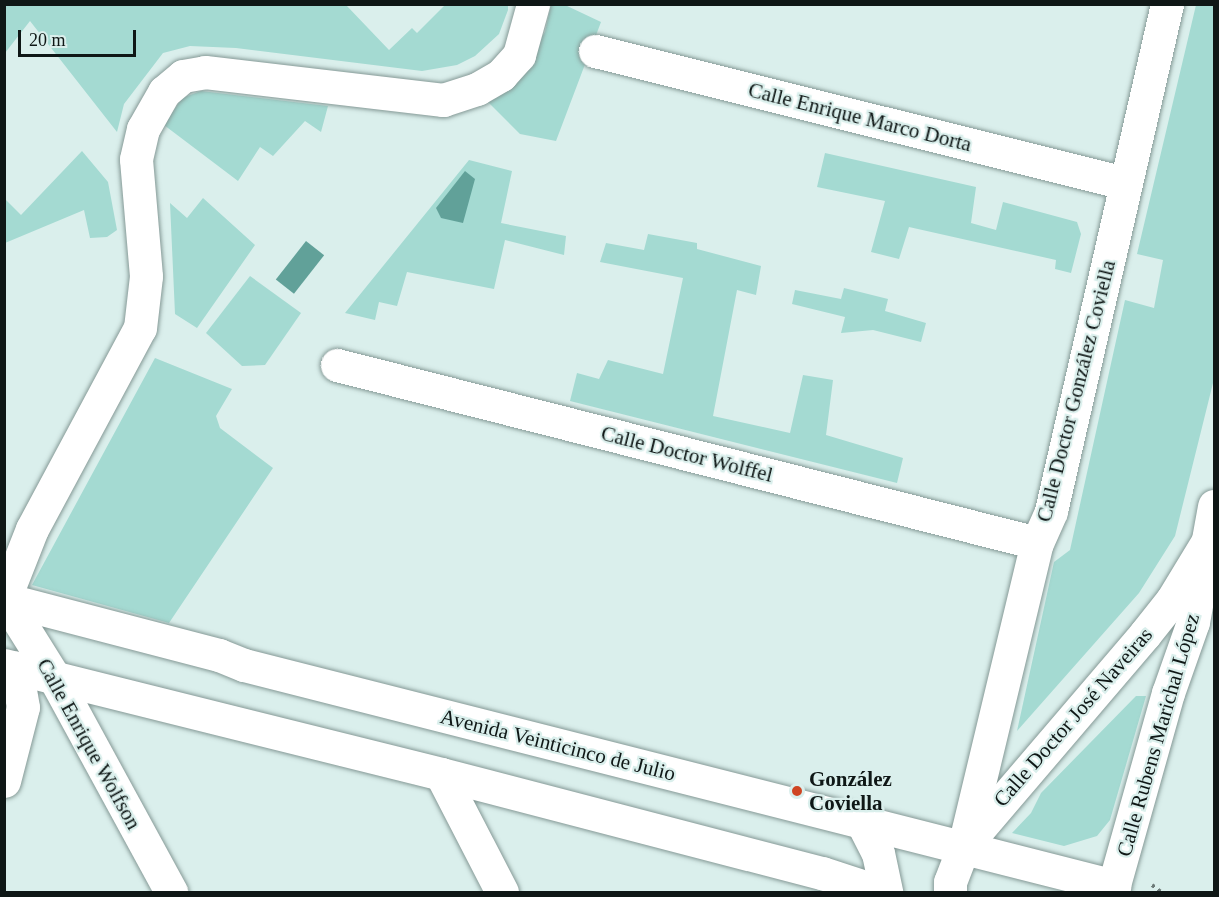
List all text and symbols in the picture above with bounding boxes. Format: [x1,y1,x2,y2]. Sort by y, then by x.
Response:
scale bar [21,18,140,56]
text: 20 m [29,30,66,50]
street label: Calle Enrique Marco Dorta [746,77,974,157]
street label: Calle Doctor González Coviella [1031,258,1121,524]
street label: Calle Doctor Wolffel [598,420,776,488]
street label: Calle Rubens Marichal López [1111,611,1205,859]
street label: Calle Doctor José Naveiras [988,622,1158,812]
street label: Calle Enrique Wolfson [31,654,147,834]
street label: Avenida Veinticinco de Julio [438,704,678,786]
place label: González Coviella [809,766,892,816]
marker: González Coviella [790,784,804,798]

